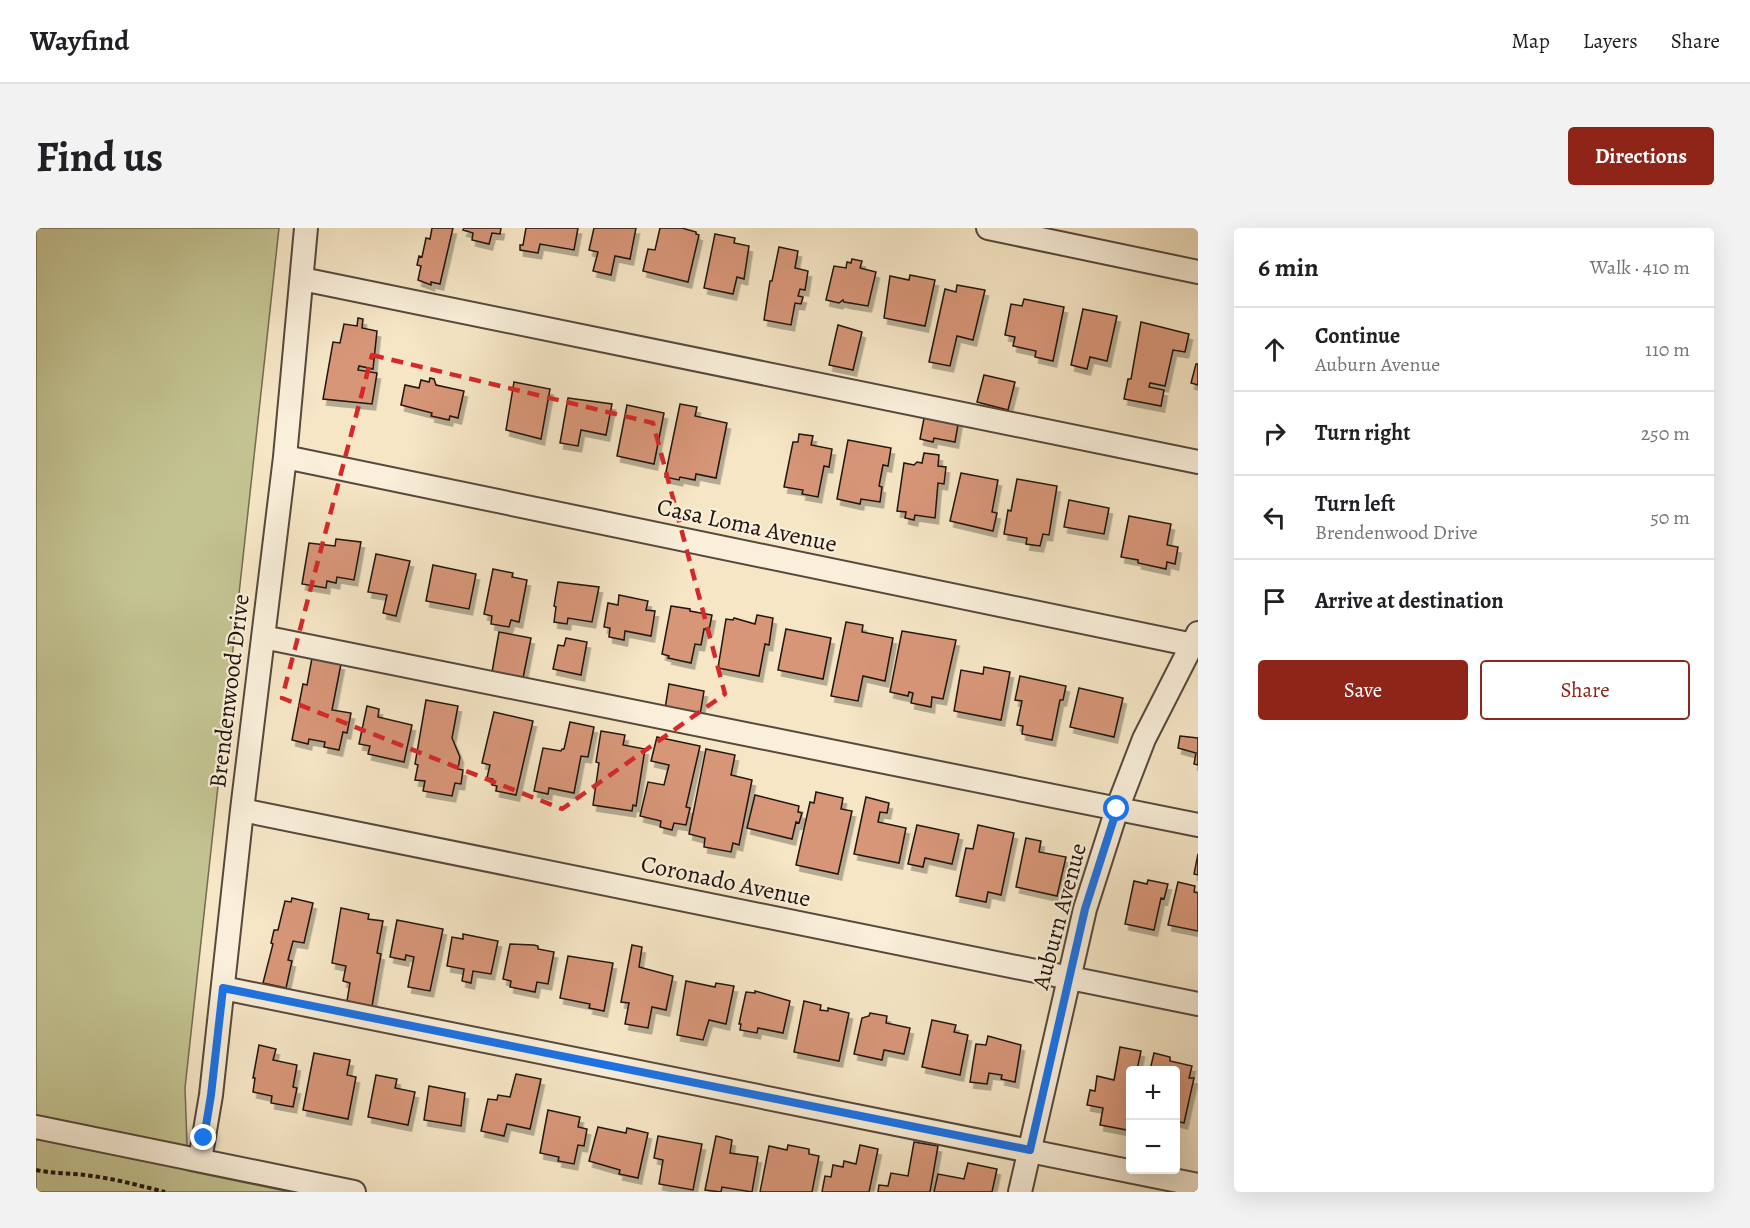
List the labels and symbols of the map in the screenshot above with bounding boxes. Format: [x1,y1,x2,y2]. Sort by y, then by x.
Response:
street label: Casa Loma Avenue [654,490,840,560]
street label: Brendenwood Drive [201,592,257,790]
route start [1103,795,1129,821]
street label: Auburn Avenue [1024,839,1094,994]
street label: Coronado Avenue [638,847,814,915]
route end [190,1124,216,1150]

